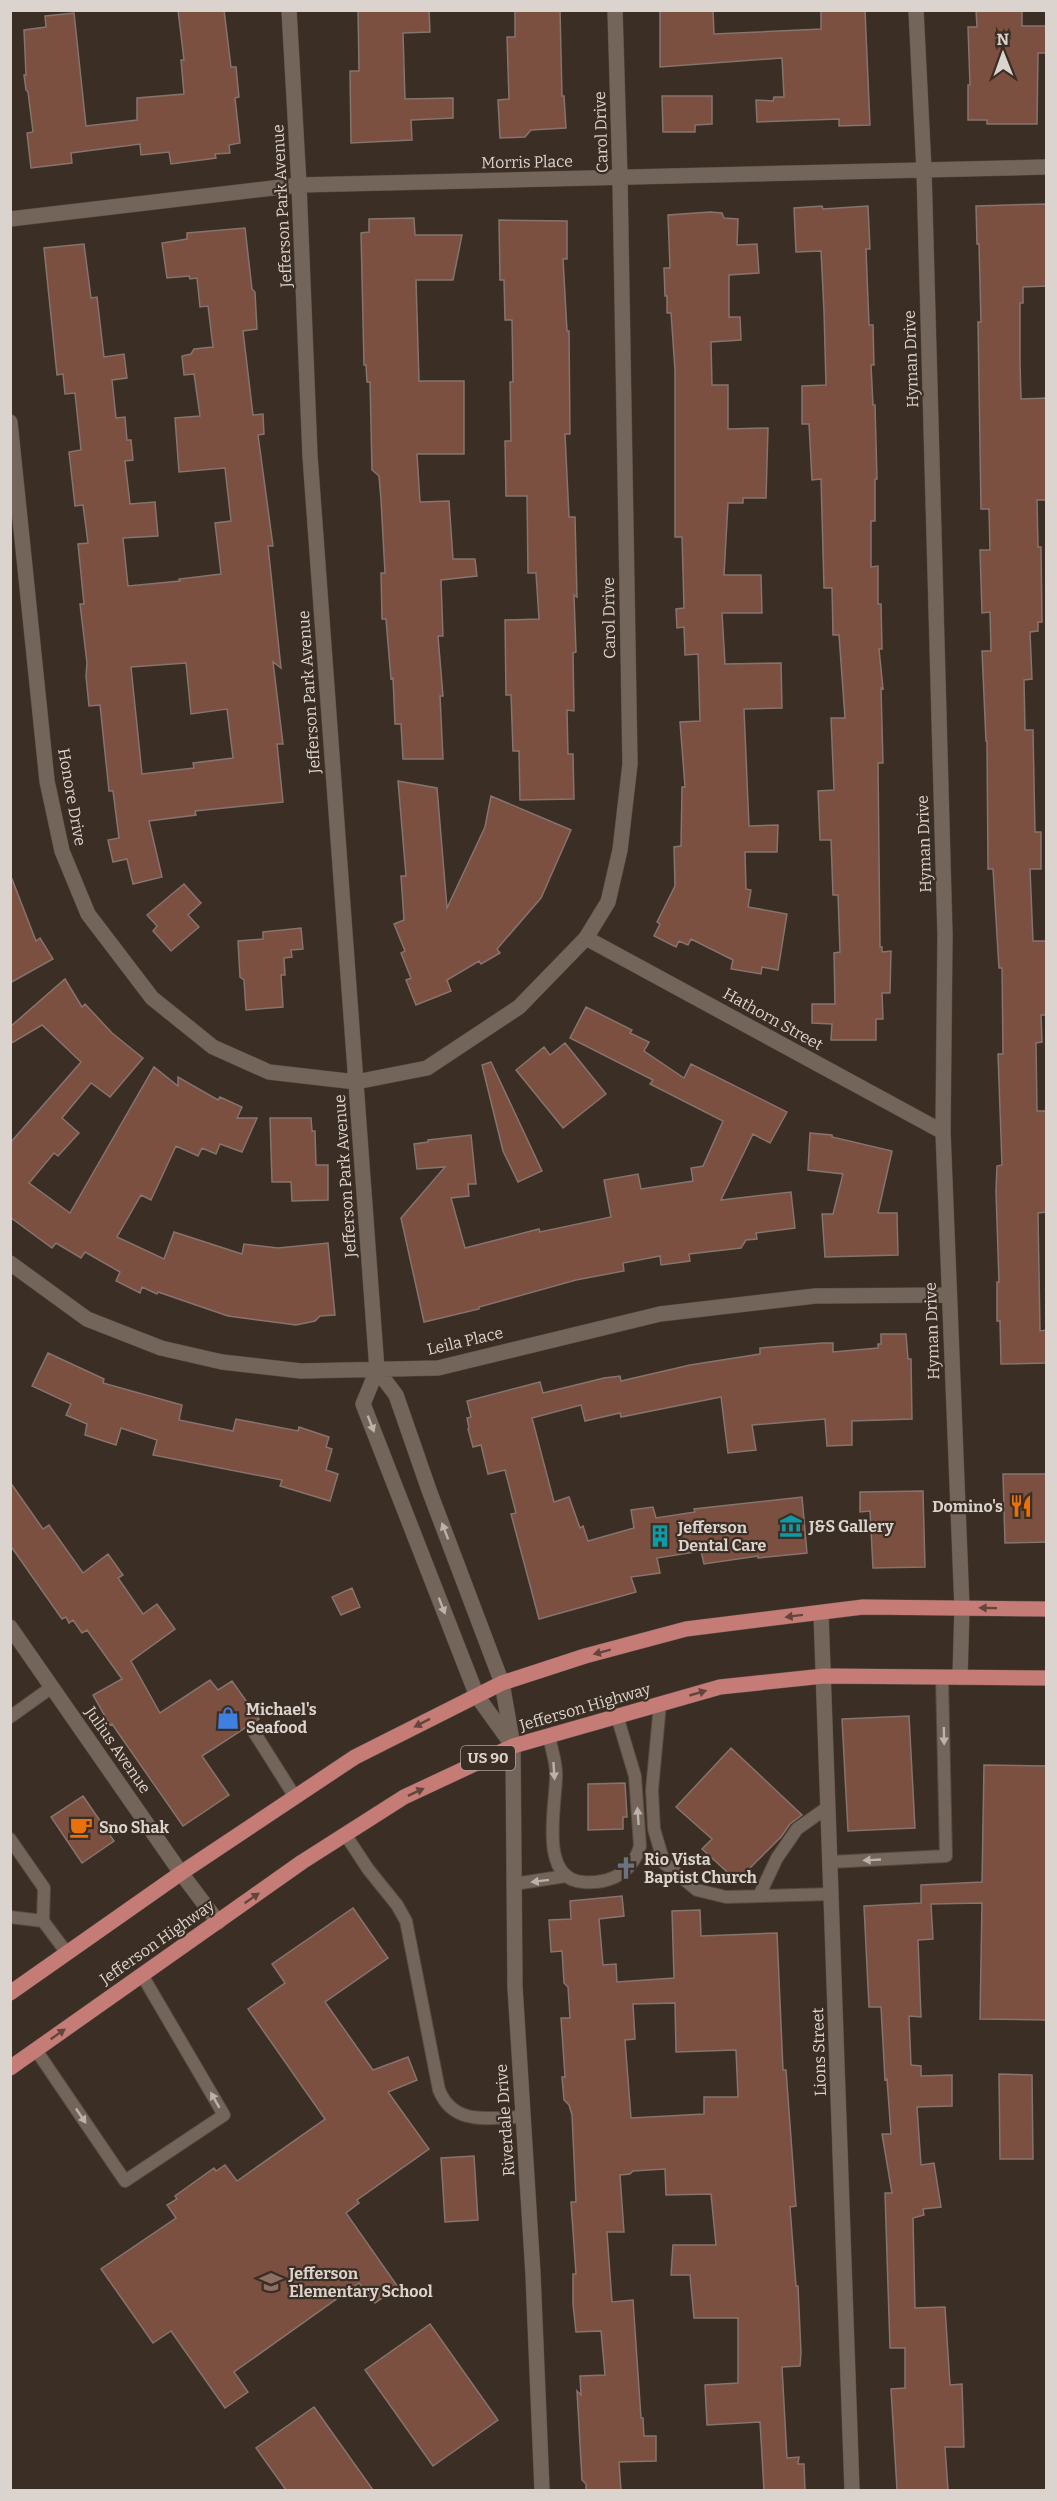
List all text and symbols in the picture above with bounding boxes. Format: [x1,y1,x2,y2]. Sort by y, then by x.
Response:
north arrow [973,24,1033,84]
text: N [996,30,1009,49]
street label: Carol Drive [590,91,612,173]
street label: Jefferson Park Avenue [268,124,296,289]
street label: Morris Place [481,152,573,172]
street label: Hyman Drive [900,310,922,408]
street label: Carol Drive [599,577,619,659]
street label: Jefferson Park Avenue [294,610,324,775]
street label: Honore Drive [54,747,90,847]
street label: Hyman Drive [913,795,935,893]
street label: Hathorn Street [720,984,826,1054]
street label: Jefferson Park Avenue [330,1094,360,1259]
street label: Hyman Drive [921,1282,943,1380]
street label: Leila Place [425,1323,505,1359]
one-way arrow [367,1415,376,1433]
restaurant icon: Domino's [1008,1493,1034,1519]
place label: Domino's [932,1497,1003,1516]
museum icon: J&S Gallery [778,1513,804,1539]
place label: J&S Gallery [808,1517,894,1536]
place label: Jefferson Dental Care [677,1518,766,1555]
one-way arrow [439,1522,449,1540]
building icon: Jefferson Dental Care [647,1523,673,1549]
one-way arrow [437,1597,447,1615]
one-way arrow [979,1603,998,1613]
one-way arrow [784,1611,803,1621]
one-way arrow [593,1647,612,1657]
street label: Jefferson Highway [516,1679,653,1735]
one-way arrow [689,1688,707,1697]
place label: Michael's Seafood [246,1700,317,1737]
street label: Julius Avenue [81,1702,155,1797]
shop icon: Michael's Seafood [215,1705,241,1731]
one-way arrow [413,1719,430,1728]
one-way arrow [940,1726,949,1745]
road number: US 90 [461,1746,515,1770]
one-way arrow [550,1762,559,1781]
one-way arrow [407,1787,424,1796]
one-way arrow [633,1807,643,1826]
cafe icon: Sno Shak [68,1814,94,1840]
place label: Sno Shak [99,1818,169,1837]
place label: Rio Vista Baptist Church [644,1850,757,1887]
church icon: Rio Vista Baptist Church [613,1855,639,1881]
one-way arrow [863,1855,882,1864]
one-way arrow [530,1876,549,1885]
one-way arrow [244,1892,260,1904]
street label: Jefferson Highway [95,1895,218,1989]
street label: Lions Street [808,2007,830,2097]
one-way arrow [50,2028,66,2040]
street label: Riverdale Drive [492,2063,518,2177]
one-way arrow [210,2091,220,2108]
one-way arrow [75,2107,87,2123]
place label: Jefferson Elementary School [288,2264,433,2301]
school or university icon: Jefferson Elementary School [258,2269,284,2295]

